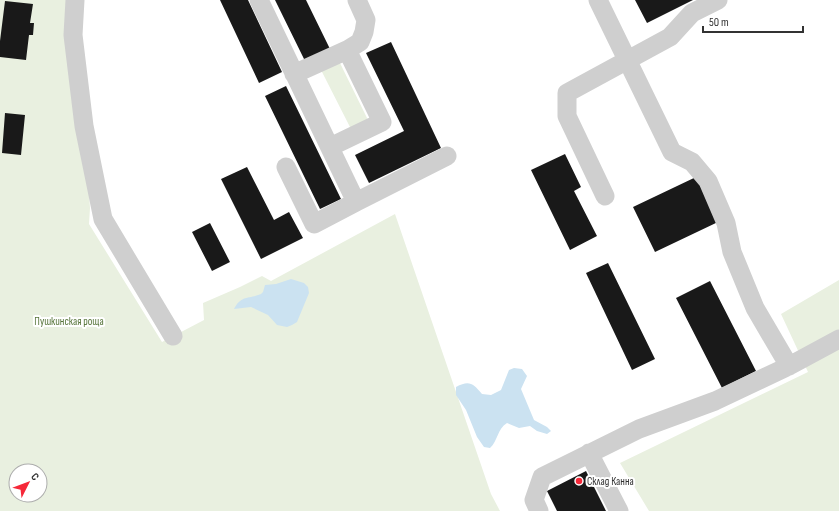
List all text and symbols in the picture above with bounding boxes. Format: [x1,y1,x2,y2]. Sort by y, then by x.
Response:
scale bar [703,8,803,34]
text: 50 m [709,15,729,30]
park label: Пушкинская роща [34,315,104,328]
north arrow [8,463,48,503]
text: С [28,470,42,483]
place label: Склад Канна [587,475,634,488]
marker: Склад Канна [574,476,584,486]

